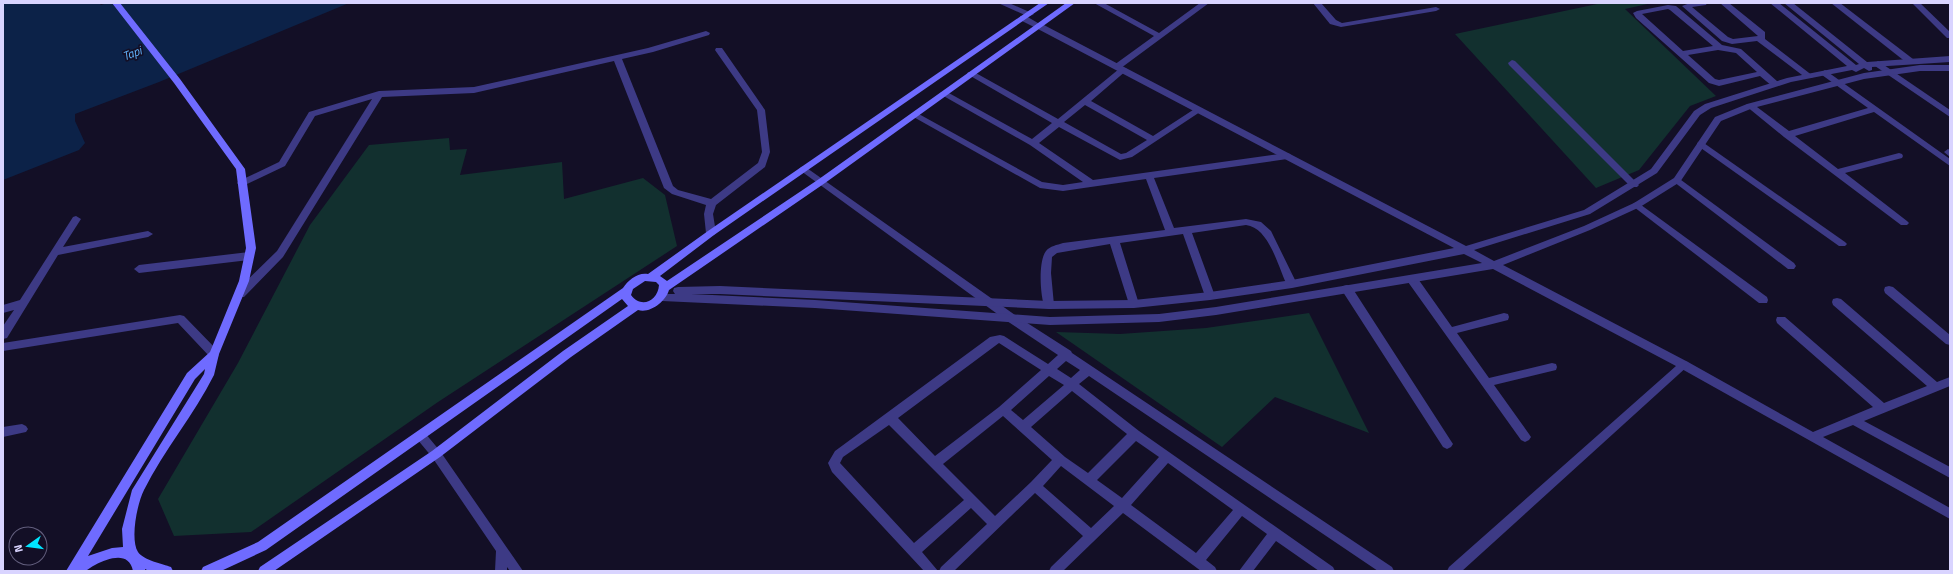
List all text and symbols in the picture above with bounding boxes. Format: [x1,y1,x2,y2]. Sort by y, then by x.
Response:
water label: Tapi [120,40,146,65]
north arrow [8,526,48,566]
text: N [10,543,27,554]

